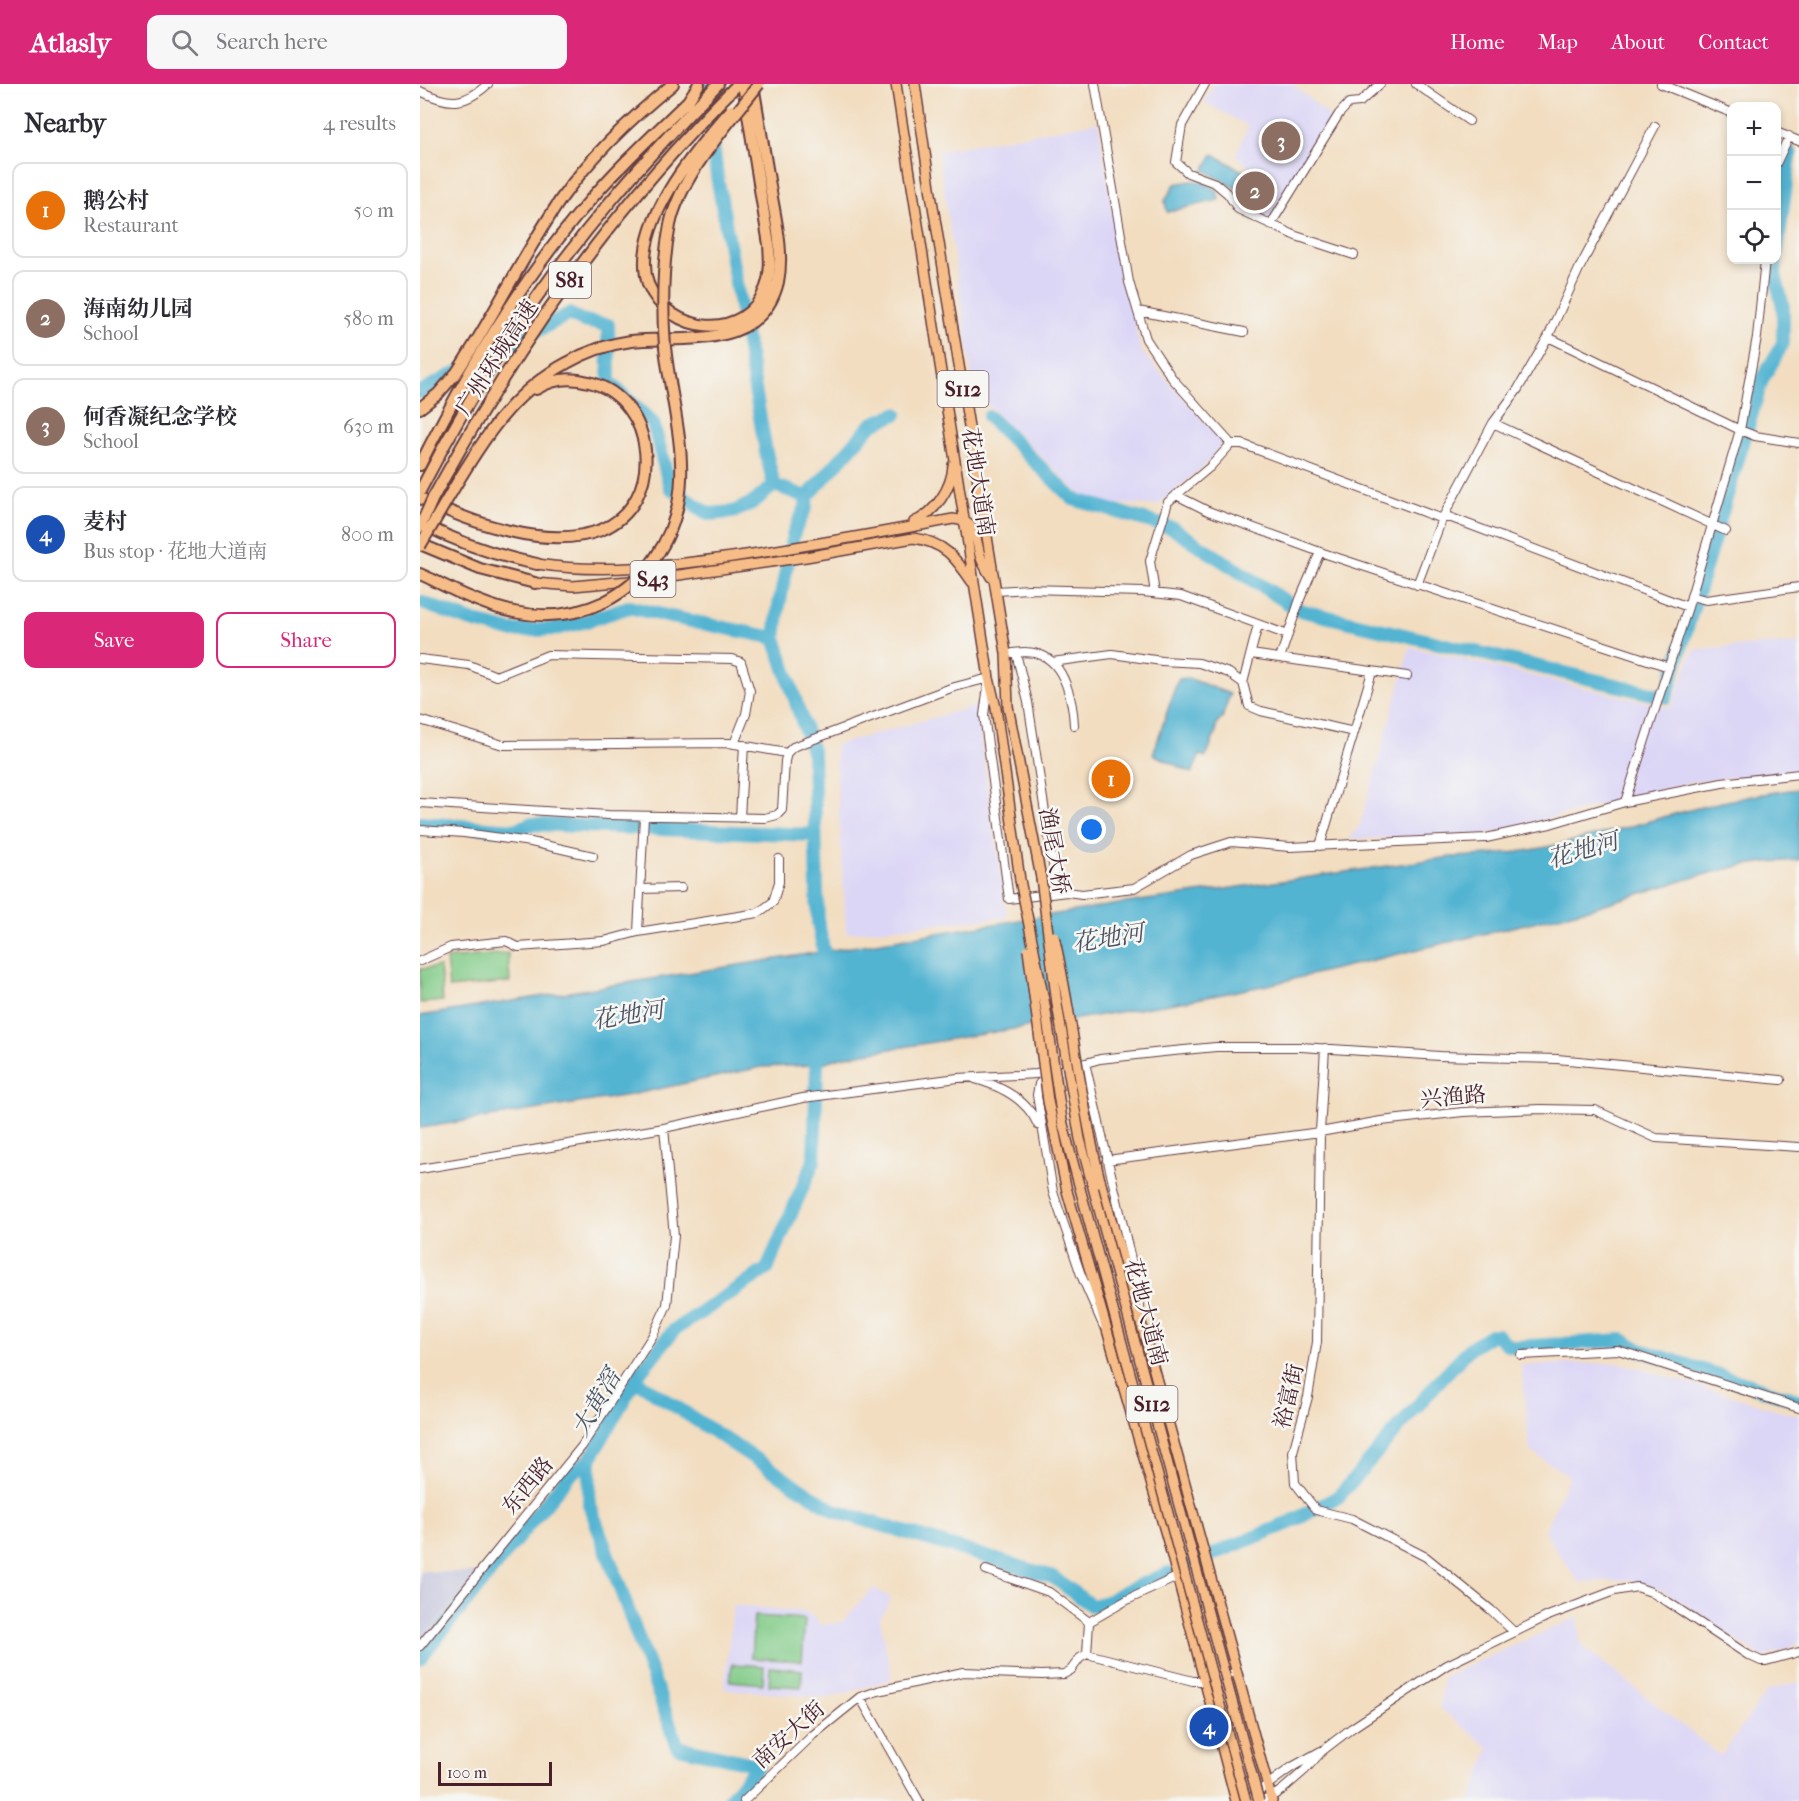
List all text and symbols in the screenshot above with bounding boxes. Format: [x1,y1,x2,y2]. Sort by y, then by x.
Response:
search box [147,15,567,69]
text: Atlasly [30,26,111,59]
icon: search [168,26,201,59]
text: Search here [216,29,328,55]
text: Home [1450,30,1505,54]
text: Map [1538,30,1578,54]
text: About [1611,30,1665,54]
text: Contact [1698,30,1769,54]
map controls [1727,102,1781,264]
button: + [1727,102,1781,156]
text: Nearby [24,108,106,139]
text: 4 results [323,112,396,135]
pin: 3 [1262,118,1300,164]
button: − [1727,156,1781,210]
pin: 2 [1236,168,1274,214]
text: 鹅公村 [83,188,149,214]
text: 1 [42,199,49,222]
text: 50 m [353,199,394,222]
button: locate [1727,210,1781,264]
text: Restaurant [83,214,179,237]
road number: S81 [549,262,591,298]
street label: 广州环城高速 [450,295,544,420]
text: 海南幼儿园 [83,296,193,322]
text: 2 [40,307,51,330]
text: 580 m [343,307,394,330]
text: School [83,322,139,345]
road number: S112 [938,371,988,407]
text: 何香凝纪念学校 [83,404,237,430]
text: 3 [41,415,50,438]
text: 630 m [343,415,394,438]
street label: 花地大道南 [957,426,999,539]
text: School [83,430,139,453]
text: 麦村 [83,509,127,535]
text: 4 [40,523,51,546]
text: 800 m [341,523,394,546]
text: Bus stop · 花地大道南 [83,540,267,563]
road number: S43 [630,561,676,597]
button: Save [24,612,204,668]
button: Share [216,612,396,668]
pin: 1 [1092,756,1130,802]
street label: 渔尾大桥 [1034,806,1074,897]
your location [1077,815,1106,844]
water label: 花地河 [1545,826,1625,873]
water label: 花地河 [1070,918,1150,957]
water label: 花地河 [590,995,670,1034]
street label: 兴渔路 [1419,1081,1487,1113]
street label: 花地大道南 [1119,1256,1173,1369]
water label: 大黄滘 [566,1361,628,1441]
street label: 裕富街 [1269,1361,1309,1431]
road number: S112 [1126,1386,1178,1422]
street label: 东西路 [497,1452,559,1519]
street label: 南安大街 [747,1696,830,1774]
pin: 4 [1190,1704,1228,1750]
scale bar [438,1759,552,1786]
text: 100 m [447,1763,487,1782]

